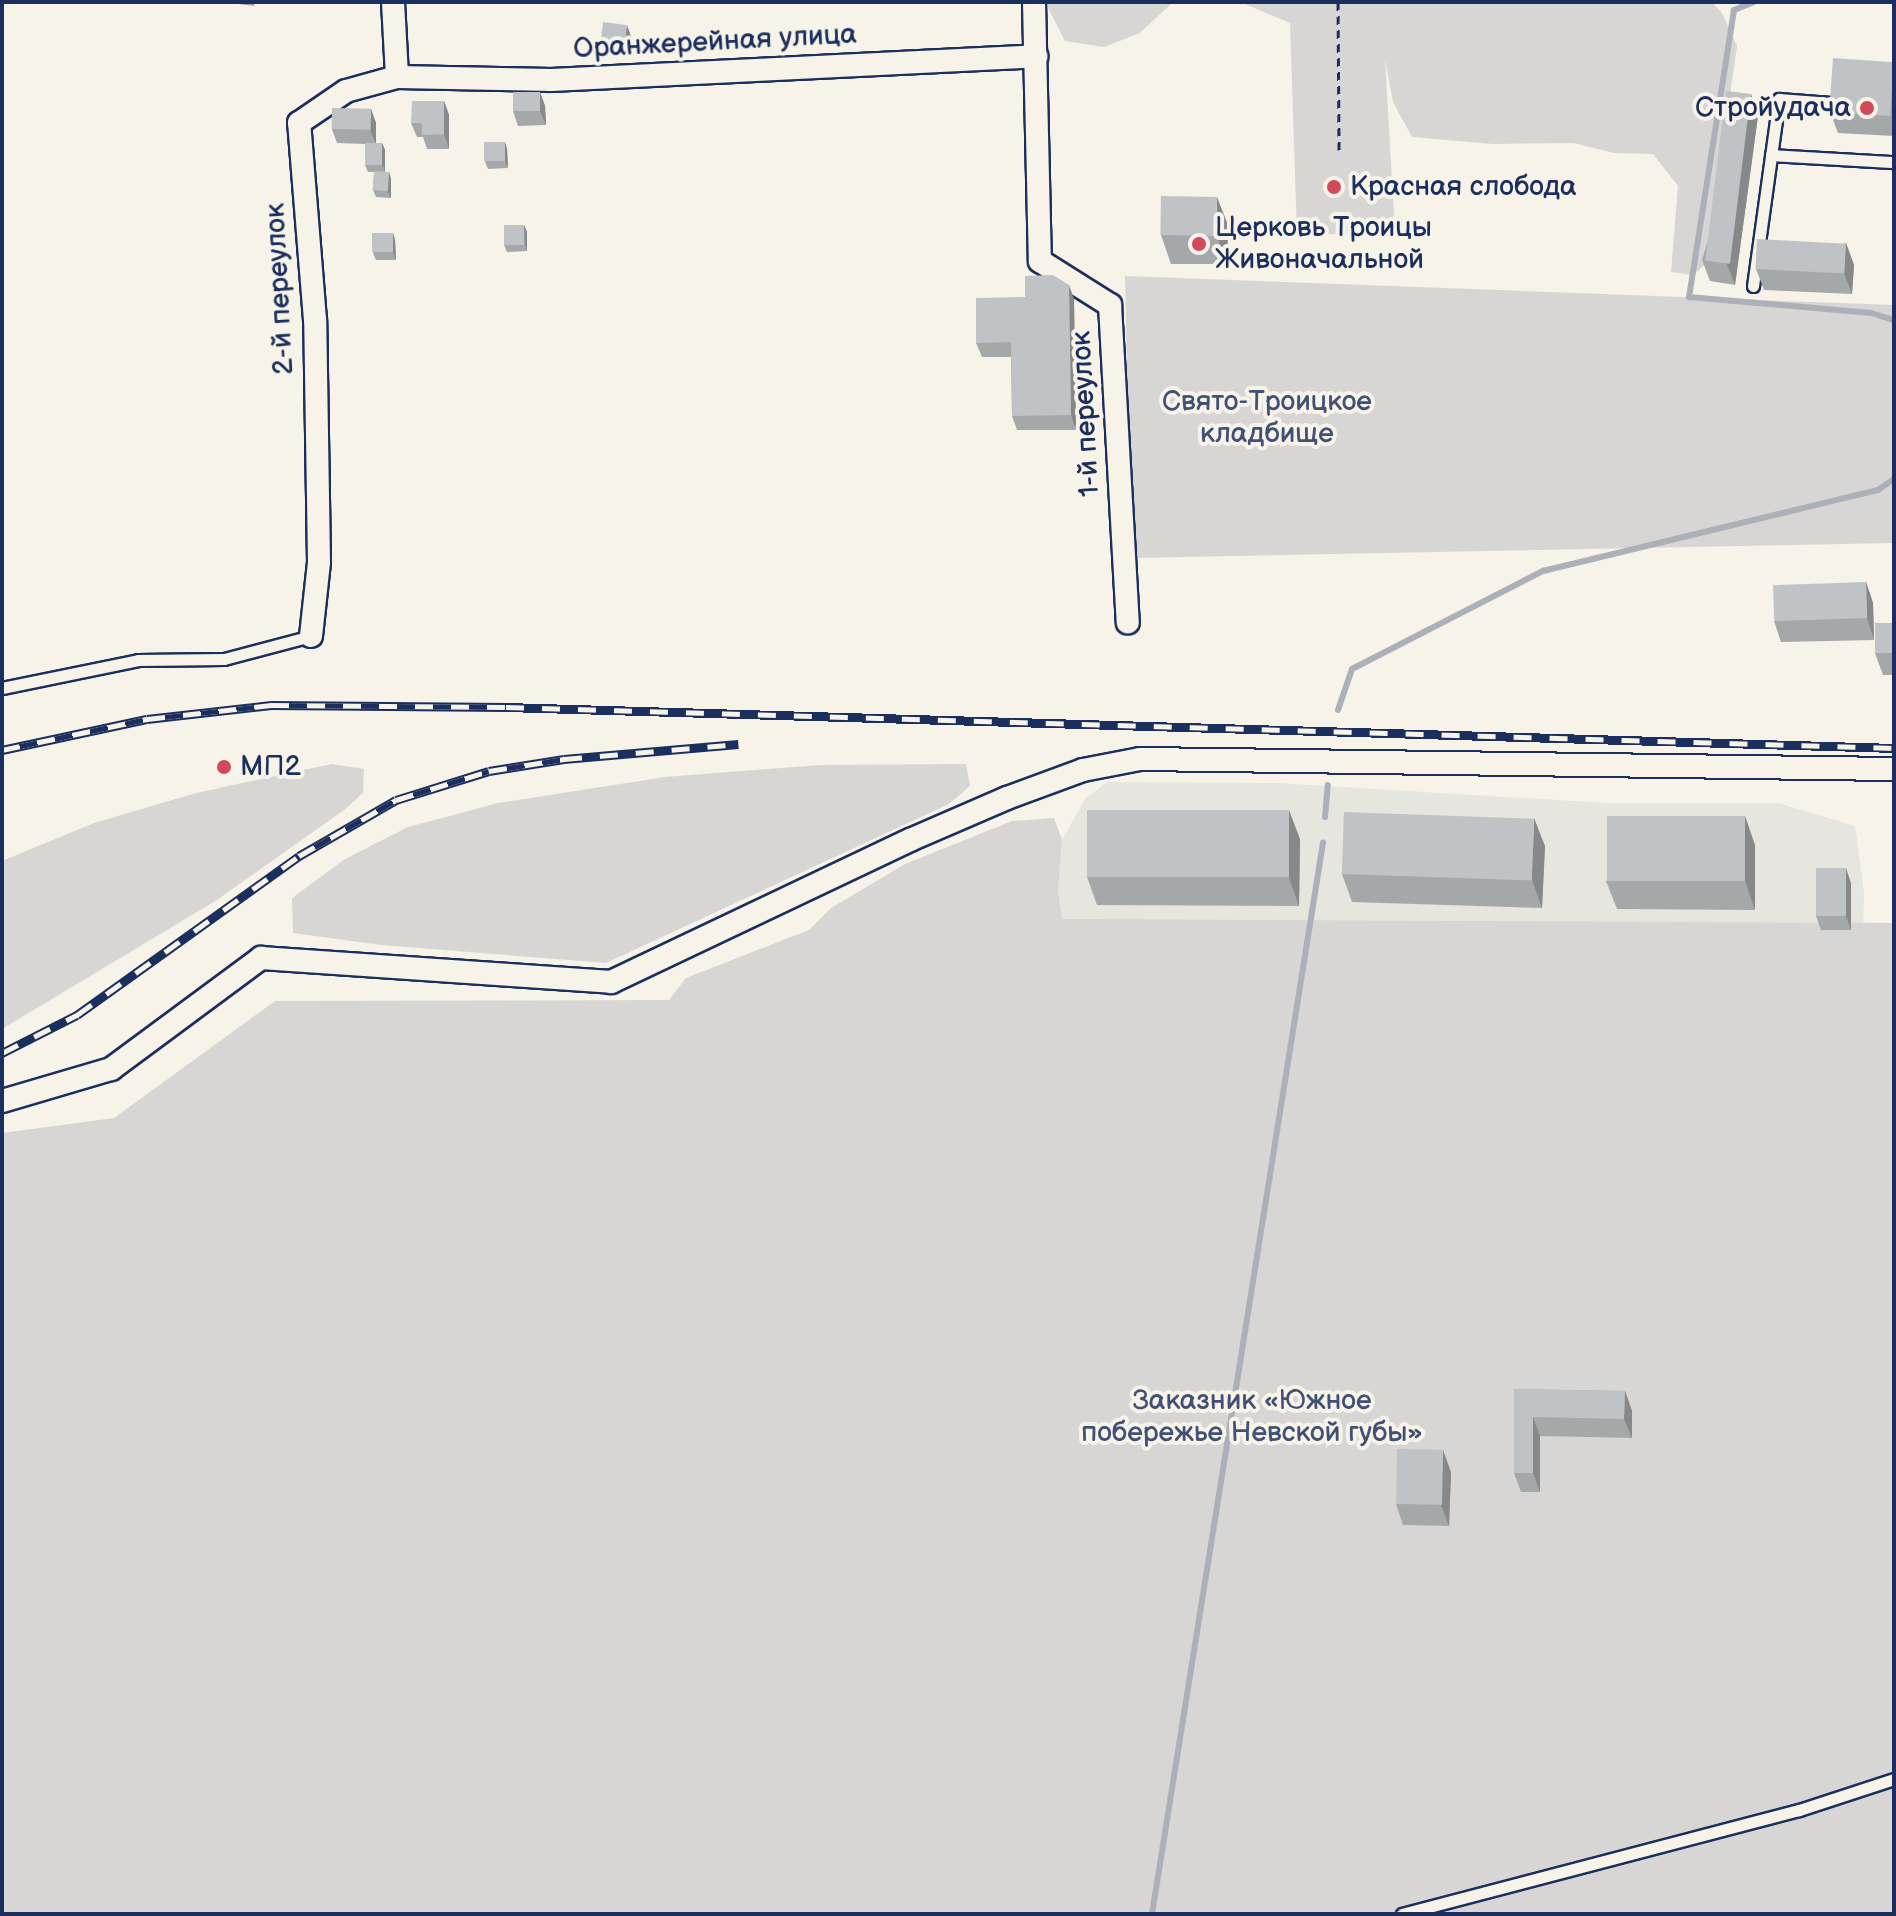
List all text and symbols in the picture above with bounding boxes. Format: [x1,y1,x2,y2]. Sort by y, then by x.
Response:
street label: Оранжерейная улица [572,18,858,66]
place label: Стройудача [1695,91,1851,125]
marker: Стройудача [1858,99,1876,117]
place label: Красная слобода [1350,170,1577,204]
marker: Красная слобода [1325,178,1343,196]
street label: 2-й переулок [259,202,301,376]
place label: Церковь Троицы Живоначальной [1215,211,1432,277]
marker: Церковь Троицы Живоначальной [1190,235,1208,253]
street label: 1-й переулок [1065,330,1107,498]
park label: Свято-Троицкое кладбище [1162,385,1372,451]
place label: МП2 [240,750,301,784]
marker: МП2 [215,758,233,776]
park label: Заказник «Южное побережье Невской губы» [1081,1384,1423,1450]

